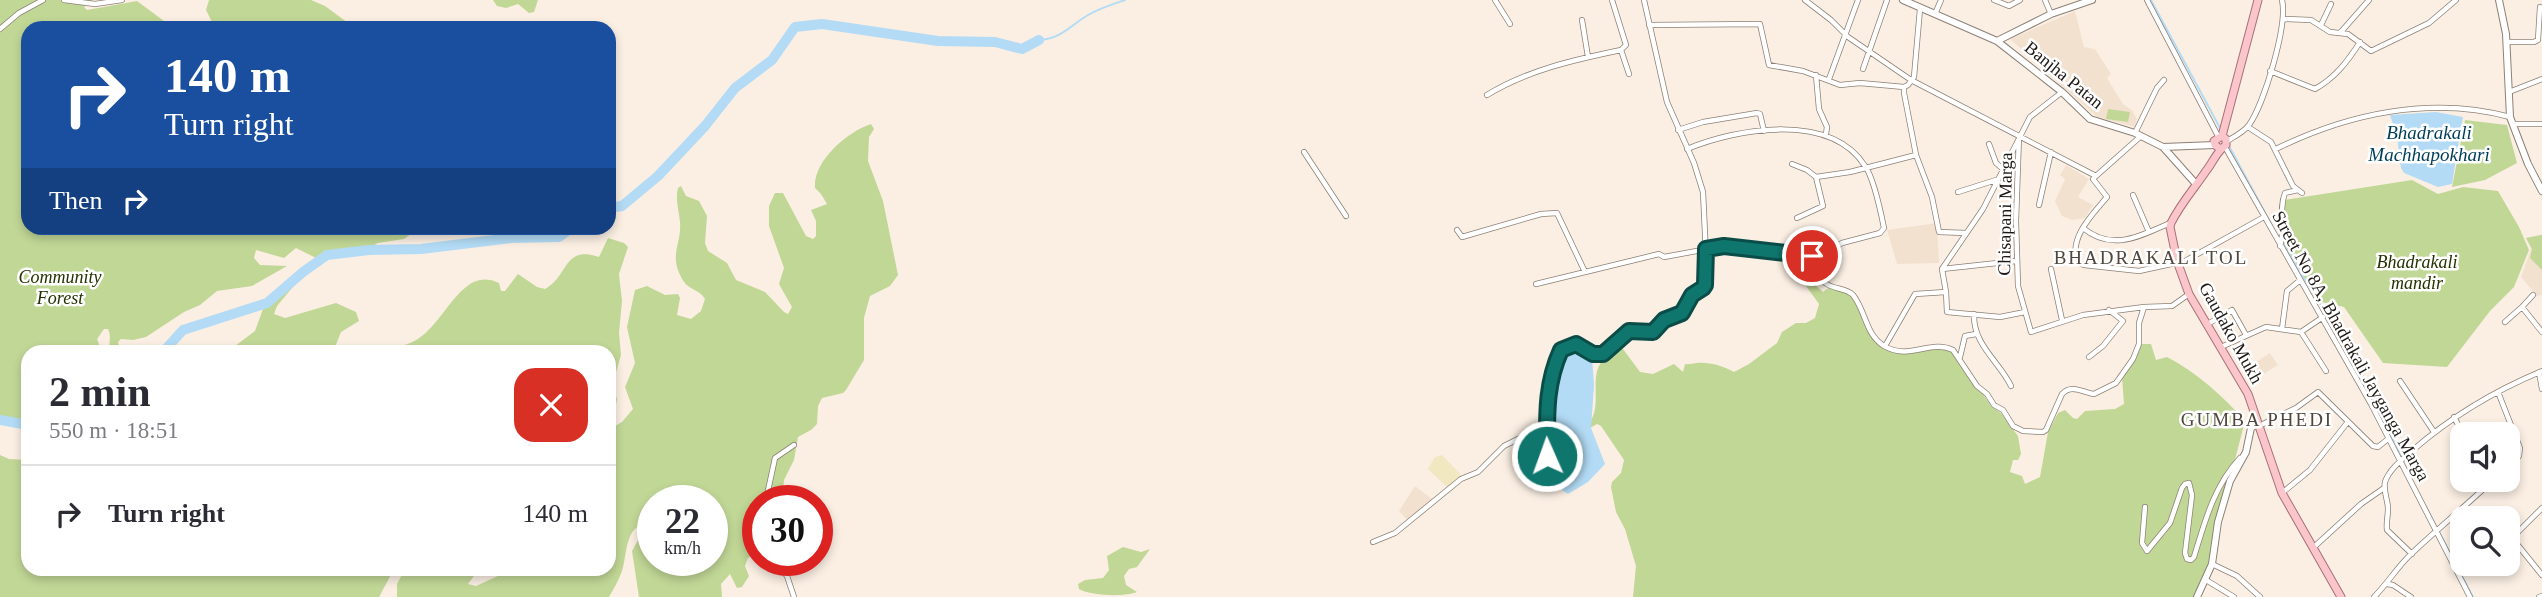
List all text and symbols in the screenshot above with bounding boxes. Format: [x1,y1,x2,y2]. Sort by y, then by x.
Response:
street label: Banjha Patan [2021,37,2107,113]
text: 140 m [164,48,291,103]
icon: right [49,49,140,140]
text: Turn right [164,106,294,142]
water label: Bhadrakali Machhapokhari [2367,122,2490,165]
street label: Chisapani Marga [1994,152,2016,276]
icon: right [116,182,154,220]
text: Then [49,186,102,215]
street label: Street No 8A, Bhadrakali Jayganga Marga [2268,208,2434,484]
pin [1782,226,1842,286]
icon: arrive [1793,237,1831,275]
district label: BHADRAKALI TOL [2054,247,2248,268]
park label: Bhadrakali mandir [2377,252,2458,293]
park label: Community Forest [19,267,102,308]
street label: Gaudako Mukh [2195,279,2267,387]
button: close [514,368,588,442]
text: 2 min [49,369,151,415]
district label: GUMBA PHEDI [2181,409,2333,430]
text: 550 m · 18:51 [49,418,179,443]
position arrow [1510,419,1584,493]
map controls [2450,422,2520,576]
button: sound [2450,422,2520,492]
speed limit sign: 30 [742,485,833,576]
icon: right [49,495,87,533]
text: Turn right [108,499,225,528]
text: 140 m [522,499,588,528]
text: 22 [665,502,700,541]
button: search [2450,506,2520,576]
text: km/h [664,538,701,558]

